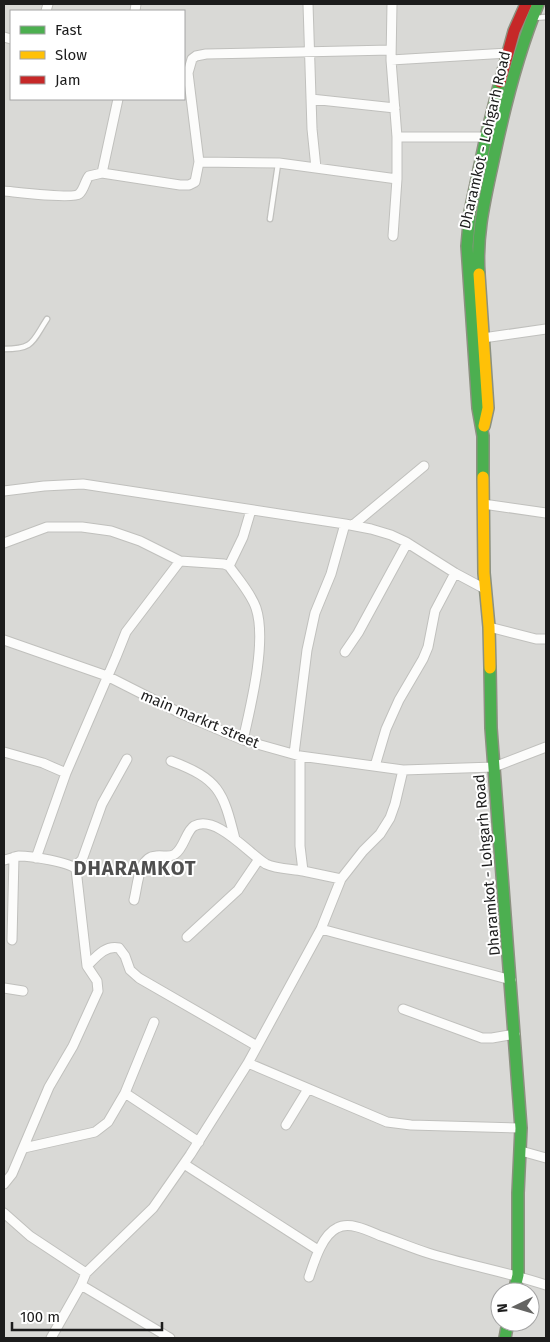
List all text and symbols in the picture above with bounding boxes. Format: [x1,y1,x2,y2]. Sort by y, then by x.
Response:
legend [10,10,185,100]
text: Fast [55,21,82,39]
text: Slow [55,46,87,64]
street label: Dharamkot - Lohgarh Road [456,49,514,231]
text: Jam [55,71,81,89]
street label: main markrt street [138,686,263,752]
street label: Dharamkot - Lohgarh Road [470,774,504,956]
district label: DHARAMKOT [73,856,197,880]
north arrow [490,1282,540,1332]
scale bar [12,1300,162,1332]
text: N [494,1303,511,1313]
text: 100 m [20,1308,60,1326]

